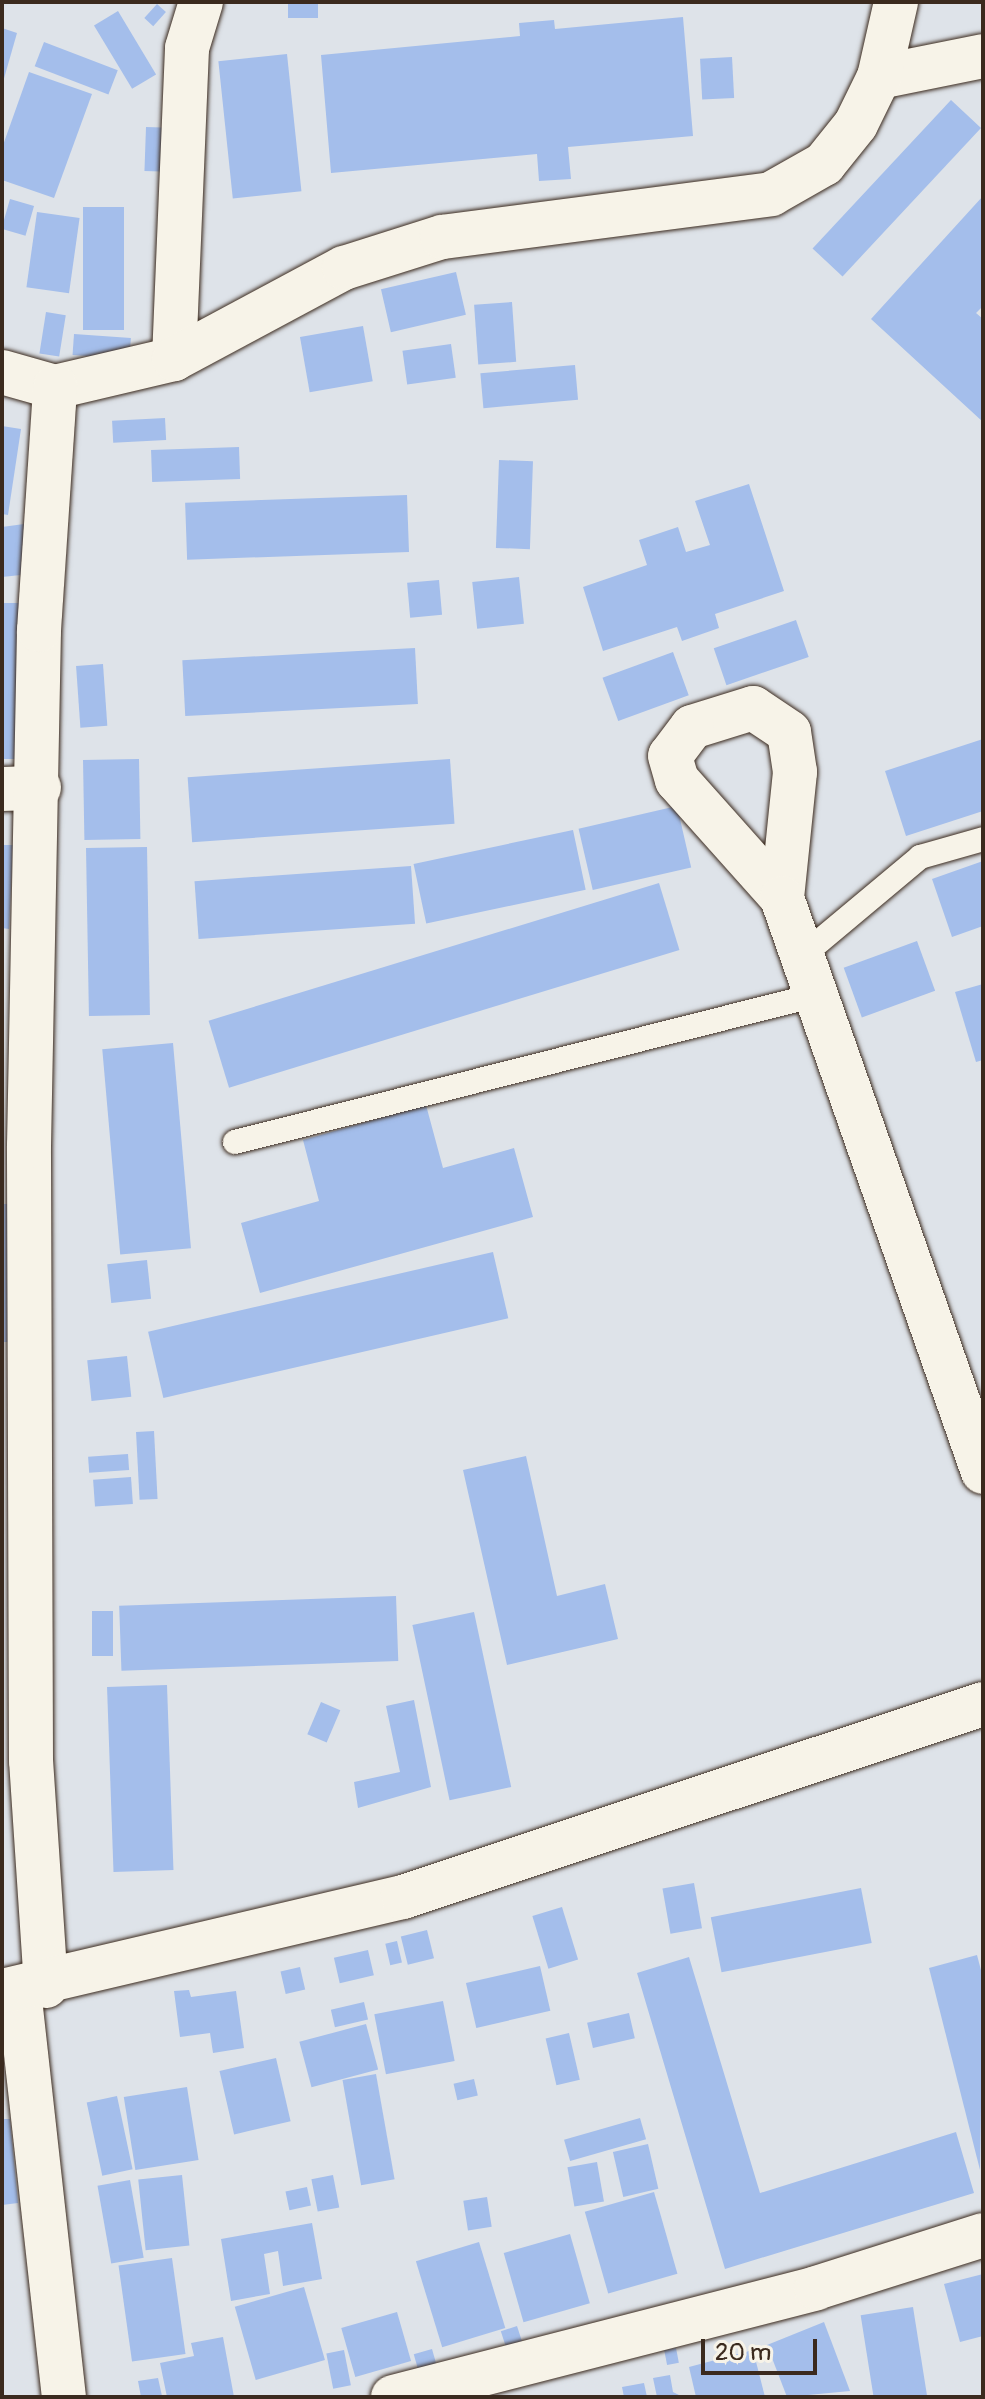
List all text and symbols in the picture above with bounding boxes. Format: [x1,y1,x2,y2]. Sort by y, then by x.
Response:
scale bar [705,2323,821,2373]
text: 20 m [715,2338,771,2367]

